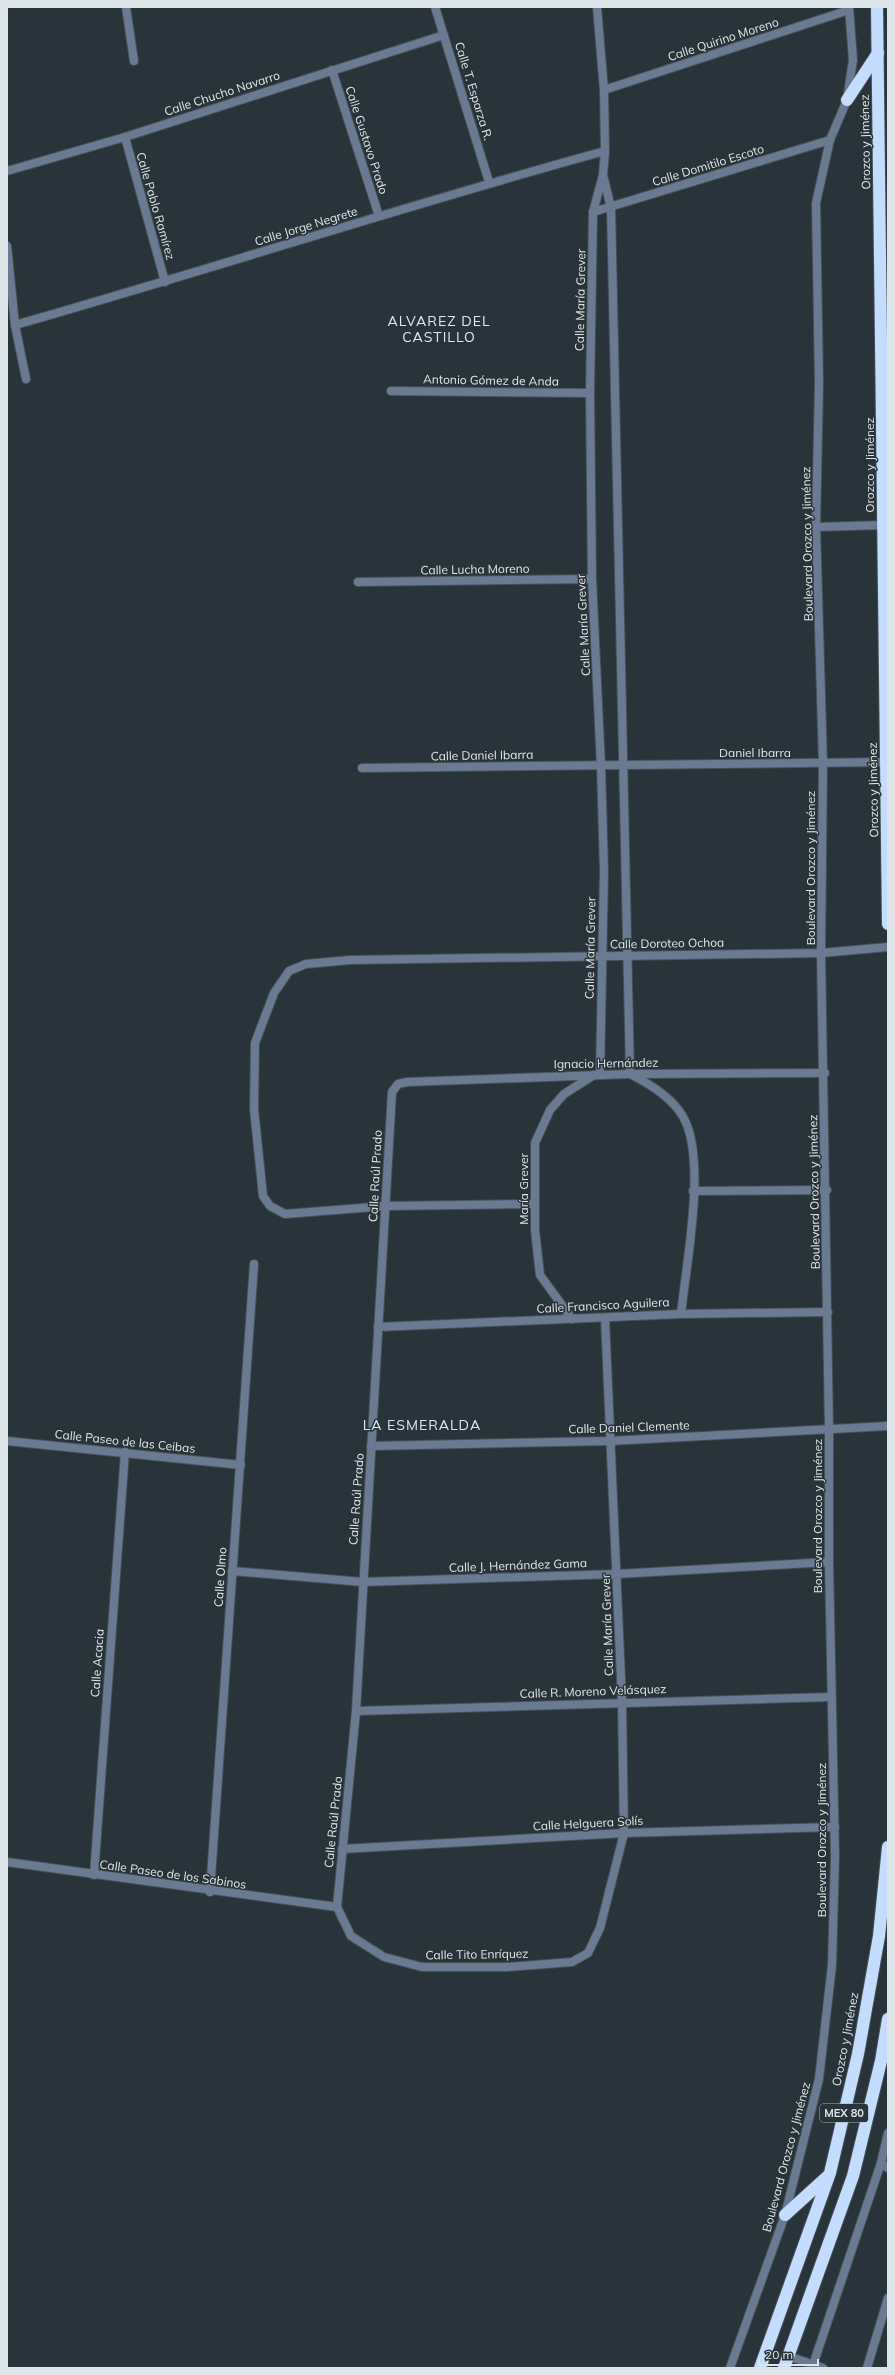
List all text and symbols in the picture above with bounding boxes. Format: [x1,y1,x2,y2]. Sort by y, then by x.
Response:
street label: Calle Quirino Moreno [666,14,780,64]
street label: Calle T. Esparza R. [452,40,496,142]
street label: Calle Chucho Navarro [162,67,282,119]
street label: Calle Gustavo Prado [342,84,392,196]
street label: Orozco y Jiménez [857,94,873,190]
street label: Calle Domitilo Escoto [650,141,766,189]
street label: Calle Pablo Ramírez [133,150,179,262]
street label: Calle Jorge Negrete [253,203,359,249]
street label: Calle María Grever [572,248,588,351]
district label: ALVAREZ DEL CASTILLO [387,312,491,346]
street label: Antonio Gómez de Anda [423,371,559,389]
street label: Orozco y Jiménez [862,417,877,513]
street label: Boulevard Orozco y Jiménez [798,467,816,621]
street label: Calle Lucha Moreno [420,561,530,577]
street label: Calle María Grever [573,573,593,676]
street label: Orozco y Jiménez [865,742,881,838]
street label: Daniel Ibarra [719,745,791,760]
street label: Calle Daniel Ibarra [431,747,533,763]
street label: Boulevard Orozco y Jiménez [803,791,818,945]
street label: Calle María Grever [582,896,598,999]
street label: Calle Doroteo Ochoa [610,935,724,951]
street label: Ignacio Hernández [554,1055,658,1071]
street label: Boulevard Orozco y Jiménez [805,1115,823,1269]
street label: Calle Raúl Prado [365,1129,385,1222]
street label: María Grever [516,1153,531,1225]
street label: Calle Francisco Aguilera [536,1294,670,1316]
district label: LA ESMERALDA [363,1416,481,1434]
street label: Calle Daniel Clemente [568,1417,690,1437]
street label: Calle Paseo de las Ceibas [54,1426,196,1456]
street label: Boulevard Orozco y Jiménez [810,1439,825,1593]
street label: Calle Raúl Prado [345,1452,367,1546]
street label: Calle Olmo [210,1546,230,1607]
street label: Calle J. Hernández Gama [449,1555,587,1575]
street label: Calle María Grever [598,1573,616,1676]
street label: Calle Acacia [87,1628,107,1698]
street label: Calle R. Moreno Velásquez [519,1681,667,1701]
street label: Boulevard Orozco y Jiménez [814,1763,829,1917]
street label: Calle Raúl Prado [321,1775,345,1869]
street label: Calle Helguera Solís [532,1813,644,1833]
street label: Calle Paseo de los Sabinos [99,1856,247,1892]
street label: Calle Tito Enríquez [425,1946,529,1962]
street label: Orozco y Jiménez [829,1991,861,2087]
street label: Boulevard Orozco y Jiménez [759,2080,813,2234]
road number: MEX 80 [820,2104,868,2122]
scale bar [759,2341,818,2367]
text: 20 m [765,2347,793,2362]

